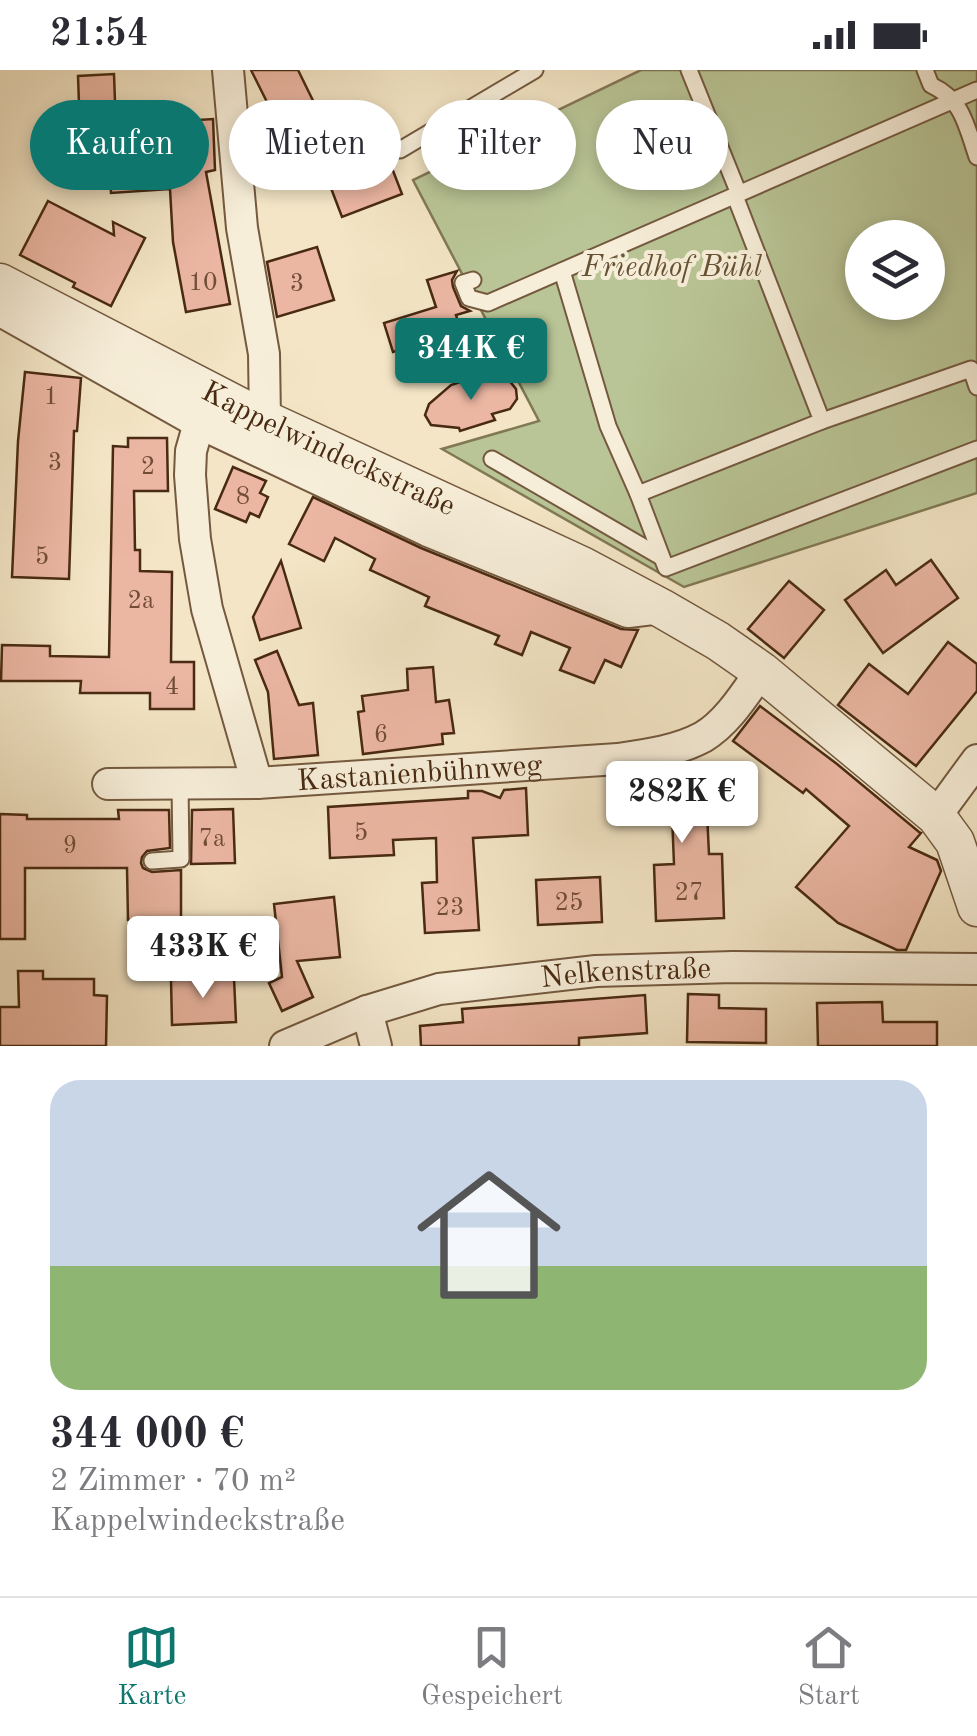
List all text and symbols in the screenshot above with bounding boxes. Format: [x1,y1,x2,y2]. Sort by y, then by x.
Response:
text: 21:54 [50,16,149,54]
chip: Kaufen [30,100,209,190]
chip: Mieten [229,100,401,190]
chip: Filter [421,100,576,190]
chip: Neu [596,100,728,190]
map controls [845,220,945,320]
button: layers [845,220,945,320]
park label: Friedhof Bühl [581,253,763,283]
house number: 10 [188,271,218,296]
house number: 3 [290,272,304,297]
pin: 344K € [390,318,552,403]
text: 344K € [417,334,525,366]
street label: Kappelwindeckstraße [196,377,459,522]
house number: 1 [44,385,58,410]
house number: 3 [48,451,62,476]
house number: 2 [141,455,155,480]
house number: 8 [236,485,250,510]
house number: 5 [35,545,49,570]
house number: 2a [128,589,154,614]
house number: 4 [165,675,179,700]
house number: 6 [374,723,388,748]
street label: Kastanienbühnweg [296,751,543,797]
pin: 282K € [601,761,763,846]
text: 282K € [628,777,736,809]
house number: 5 [354,821,368,846]
house number: 7a [199,827,225,852]
house number: 9 [63,834,77,859]
house number: 27 [674,881,704,906]
house number: 25 [554,891,584,916]
house number: 23 [435,896,465,921]
pin: 433K € [122,916,284,1001]
text: 433K € [149,932,257,964]
street label: Nelkenstraße [539,955,711,994]
icon: home [399,1145,579,1325]
text: 344 000 € [50,1415,244,1457]
text: 2 Zimmer · 70 m² [50,1466,296,1498]
text: Kappelwindeckstraße [50,1506,345,1538]
tab: Karte [117,1620,186,1715]
tab: Gespeichert [421,1620,563,1715]
tab: Start [797,1620,860,1715]

